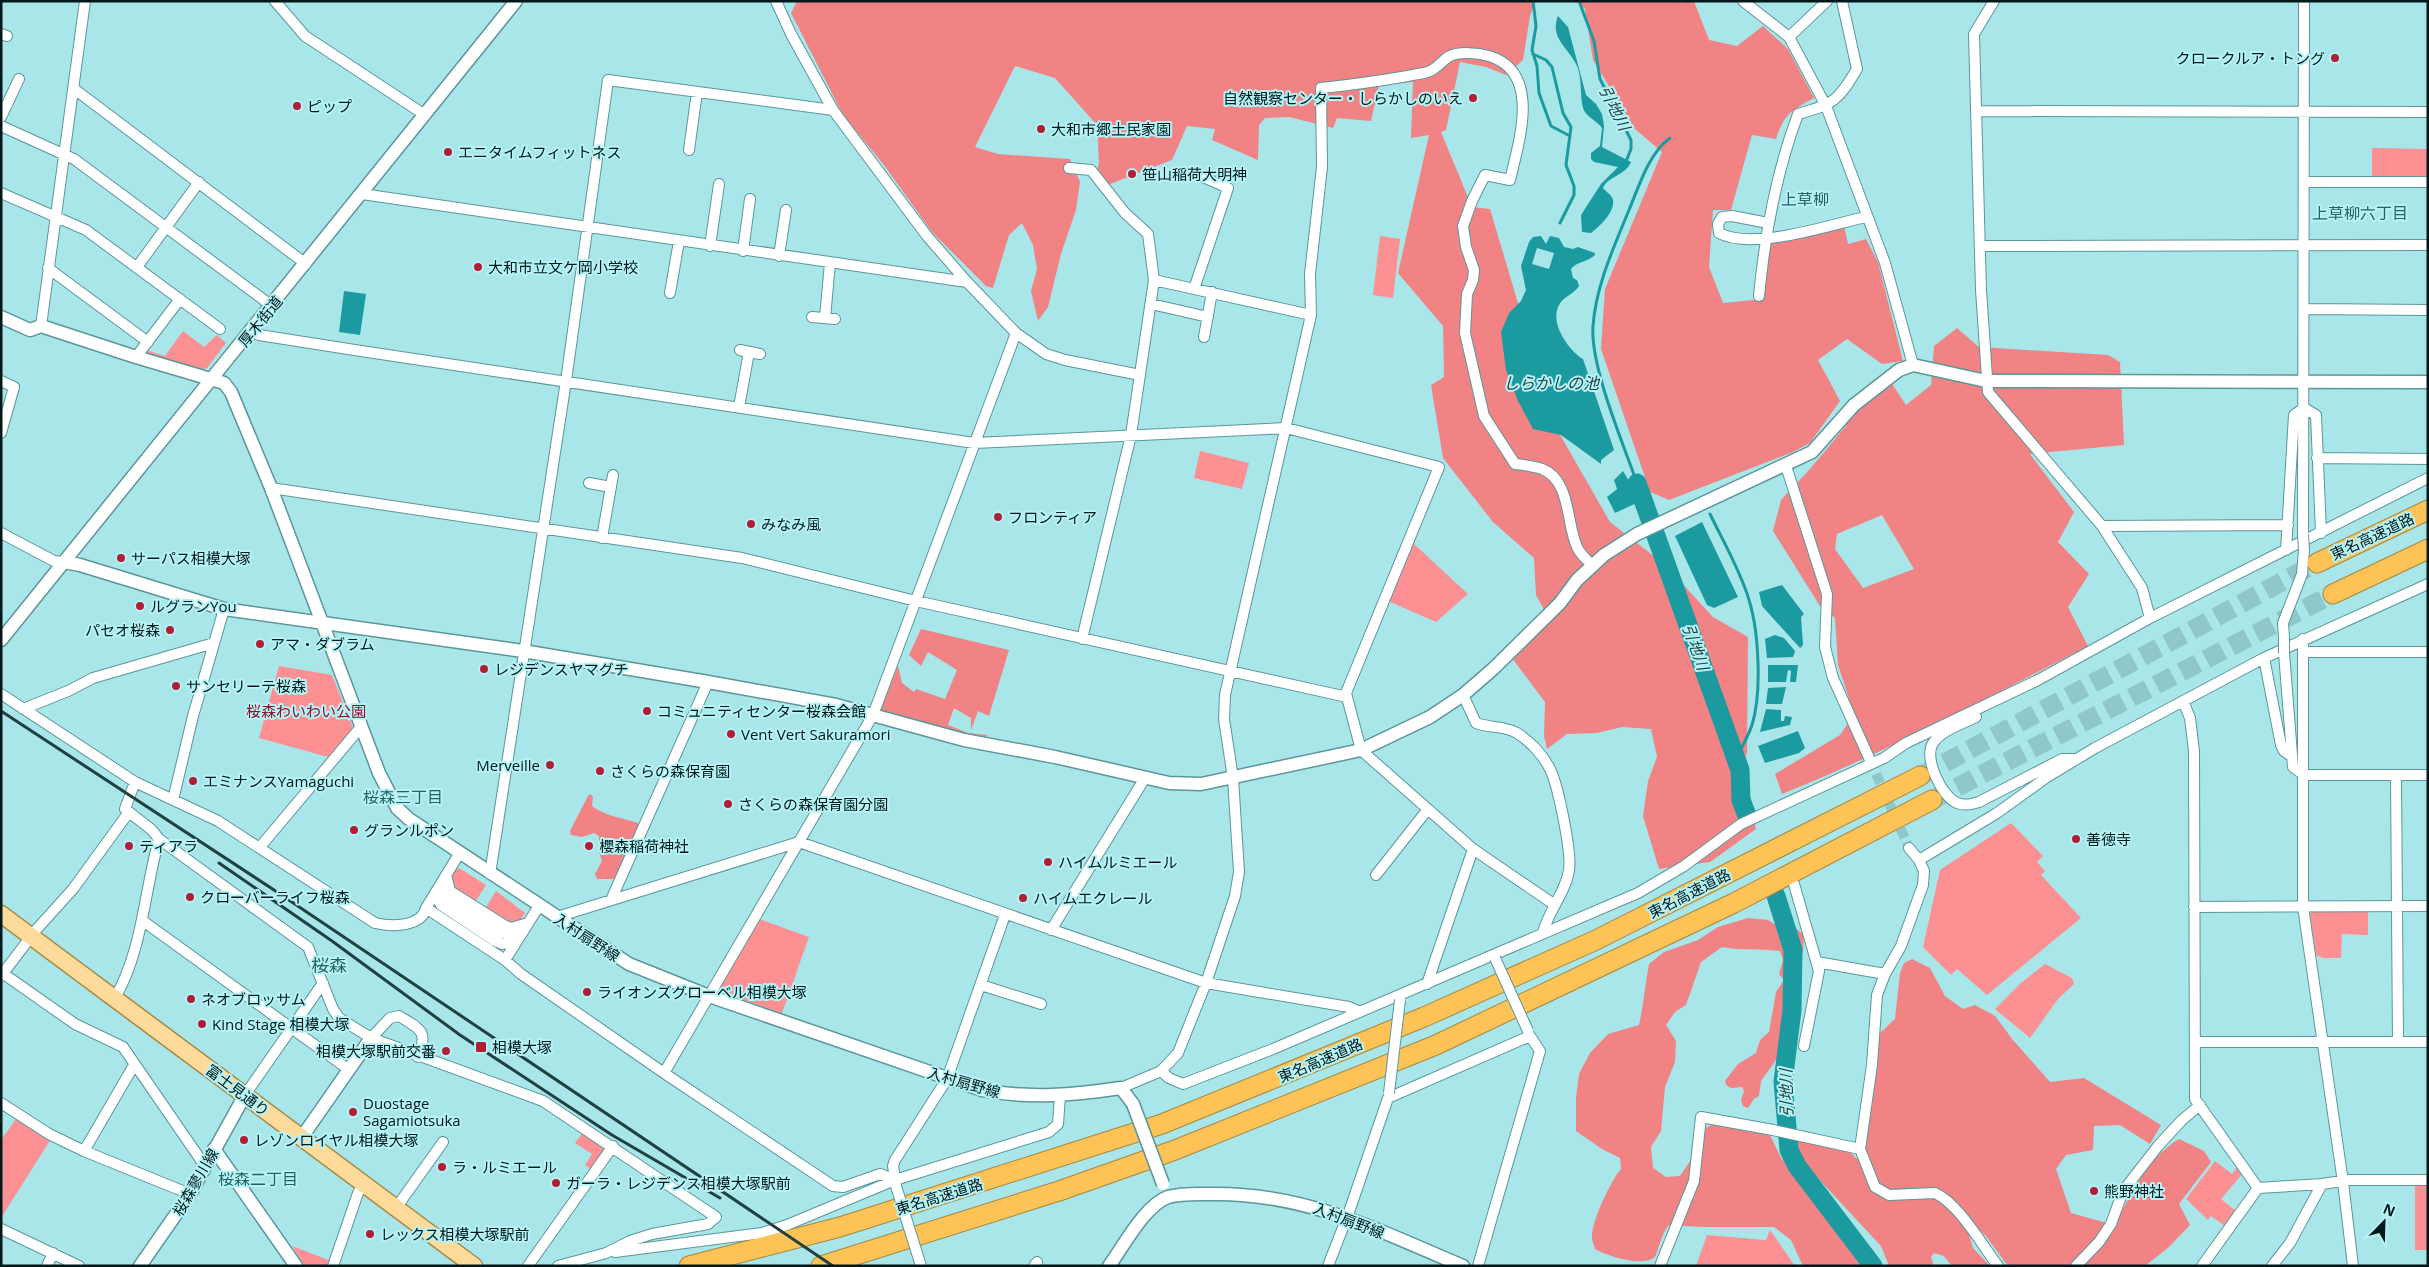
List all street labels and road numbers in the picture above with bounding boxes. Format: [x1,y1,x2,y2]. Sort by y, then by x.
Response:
street label: 厚木街道 [233,291,287,351]
street label: 東名高速道路 [2327,508,2417,564]
street label: 東名高速道路 [1644,864,1734,922]
street label: 入村扇野線 [550,908,624,966]
street label: 東名高速道路 [1275,1033,1365,1087]
street label: 富士見通り [202,1059,274,1121]
street label: 入村扇野線 [925,1062,1003,1102]
street label: 桜森蓼川線 [168,1145,222,1219]
street label: 東名高速道路 [893,1173,985,1219]
street label: 入村扇野線 [1310,1197,1388,1243]

